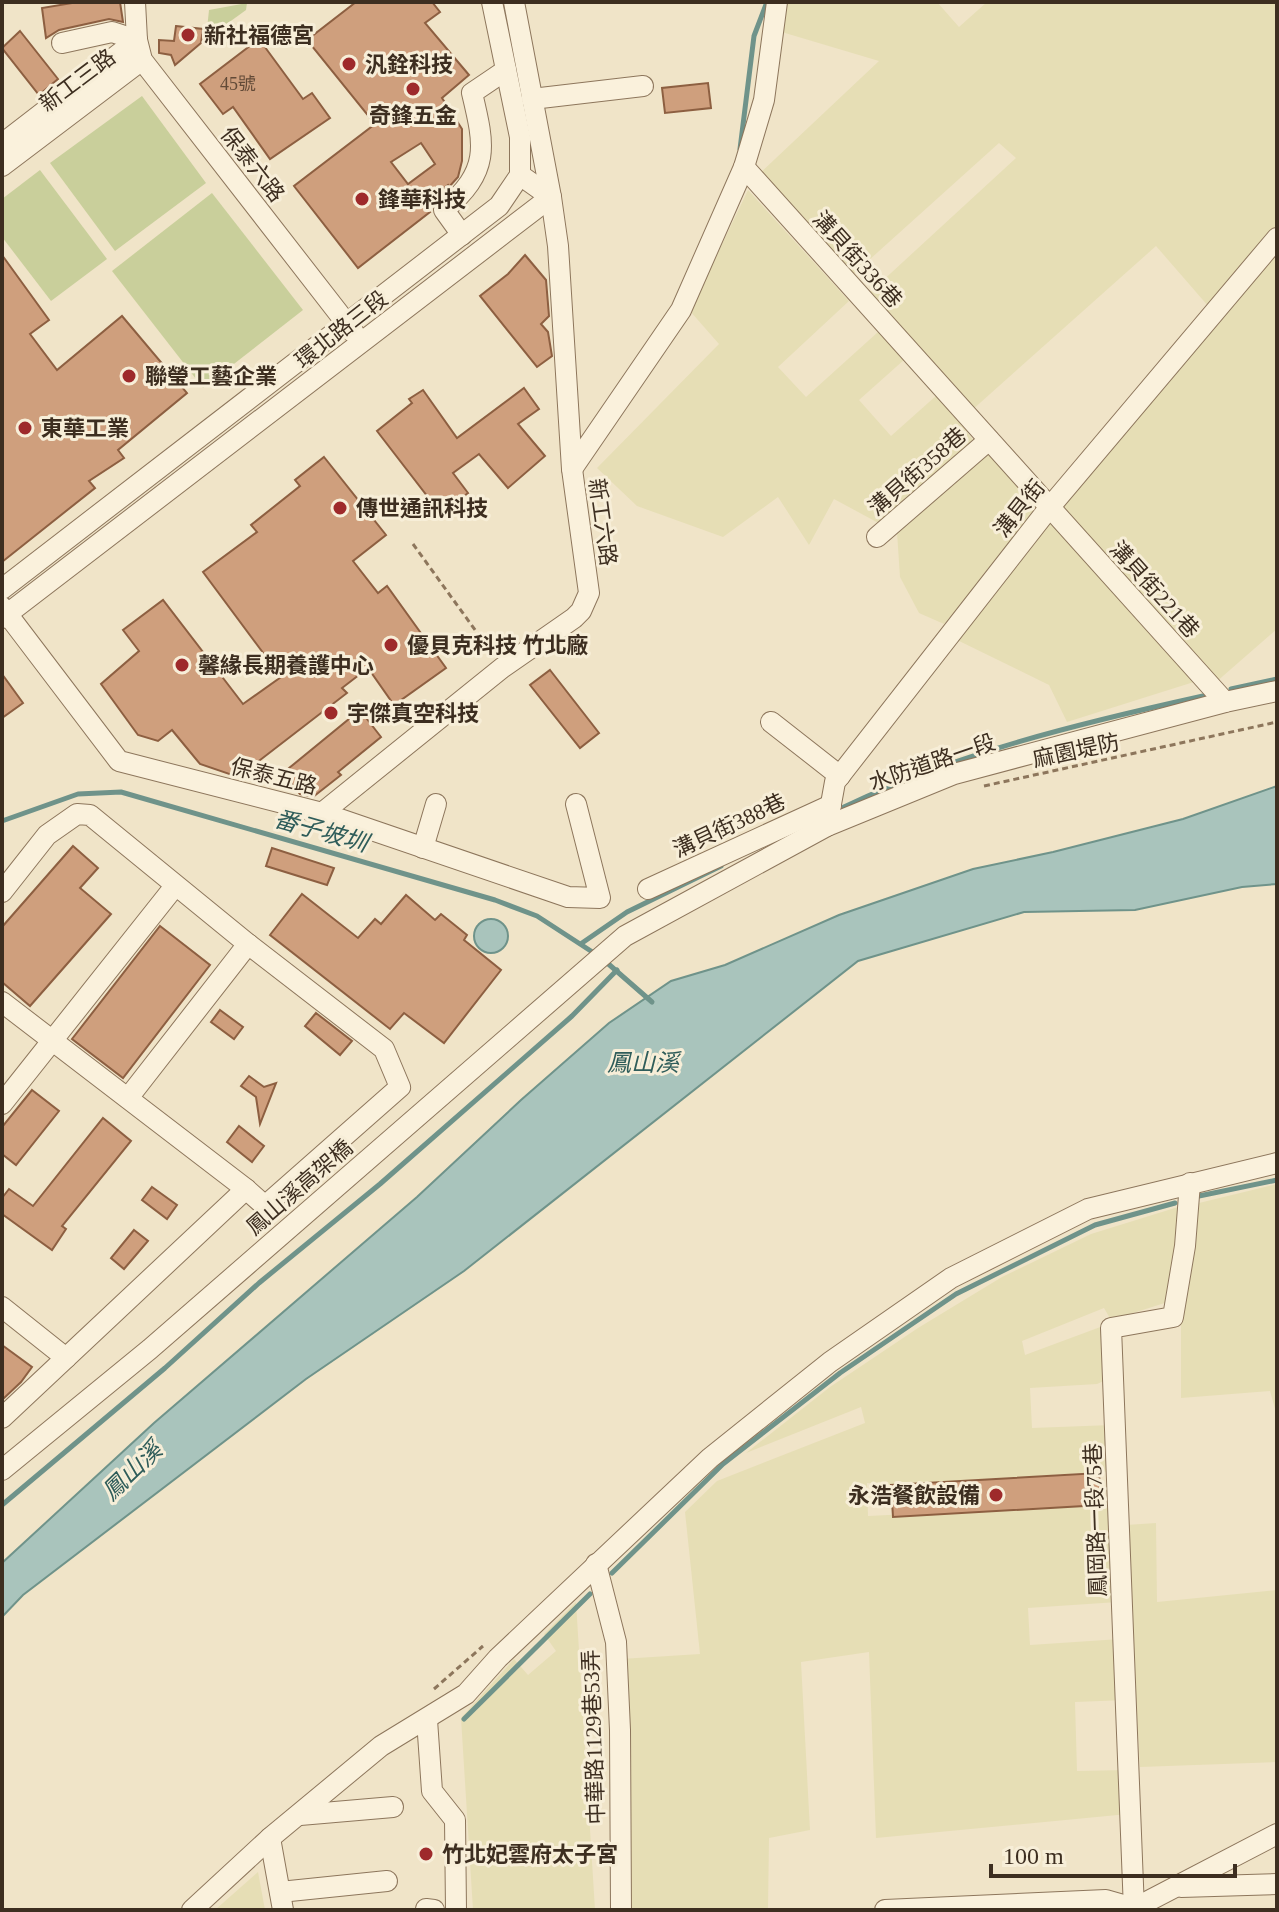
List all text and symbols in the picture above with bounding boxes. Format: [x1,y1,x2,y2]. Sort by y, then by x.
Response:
place label: 新社福德宮 [204,23,314,48]
marker: 新社福德宮 [179,26,197,44]
street label: 新工三路 [35,44,120,117]
place label: 汎銓科技 [365,52,453,77]
marker: 汎銓科技 [340,55,358,73]
house number: 45號 [220,74,256,94]
marker: 奇鋒五金 [404,80,422,98]
place label: 奇鋒五金 [369,103,457,128]
street label: 保泰六路 [216,122,290,207]
place label: 鋒華科技 [378,187,466,212]
marker: 鋒華科技 [353,190,371,208]
street label: 溝貝街336巷 [808,206,907,313]
street label: 環北路三段 [290,286,392,373]
place label: 聯瑩工藝企業 [145,364,277,389]
marker: 聯瑩工藝企業 [120,367,138,385]
place label: 東華工業 [41,416,129,441]
marker: 東華工業 [16,419,34,437]
street label: 溝貝街358巷 [863,422,971,521]
street label: 溝貝街 [989,475,1050,542]
street label: 新工六路 [584,477,621,567]
place label: 傳世通訊科技 [356,496,488,521]
marker: 傳世通訊科技 [331,499,349,517]
street label: 溝貝街221巷 [1105,536,1204,643]
place label: 優貝克科技 竹北廠 [407,633,589,658]
marker: 優貝克科技 竹北廠 [382,636,400,654]
place label: 馨緣長期養護中心 [198,653,374,678]
marker: 馨緣長期養護中心 [173,656,191,674]
place label: 宇傑真空科技 [347,701,479,726]
marker: 宇傑真空科技 [322,704,340,722]
street label: 水防道路一段 [866,729,999,796]
street label: 麻園堤防 [1030,729,1122,772]
street label: 保泰五路 [228,754,320,799]
street label: 溝貝街388巷 [669,789,789,862]
water label: 番子坡圳 [271,805,374,858]
water label: 鳳山溪 [607,1050,682,1076]
street label: 鳳山溪高架橋 [241,1135,357,1240]
water label: 鳳山溪 [97,1435,169,1505]
street label: 鳳岡路一段75巷 [1080,1443,1111,1597]
place label: 永浩餐飲設備 [848,1483,980,1508]
marker: 永浩餐飲設備 [987,1486,1005,1504]
street label: 中華路1129巷53弄 [578,1649,609,1825]
scale bar [991,1828,1235,1878]
place label: 竹北妃雲府太子宮 [442,1842,618,1867]
text: 100 m [1003,1843,1064,1869]
marker: 竹北妃雲府太子宮 [417,1845,435,1863]

